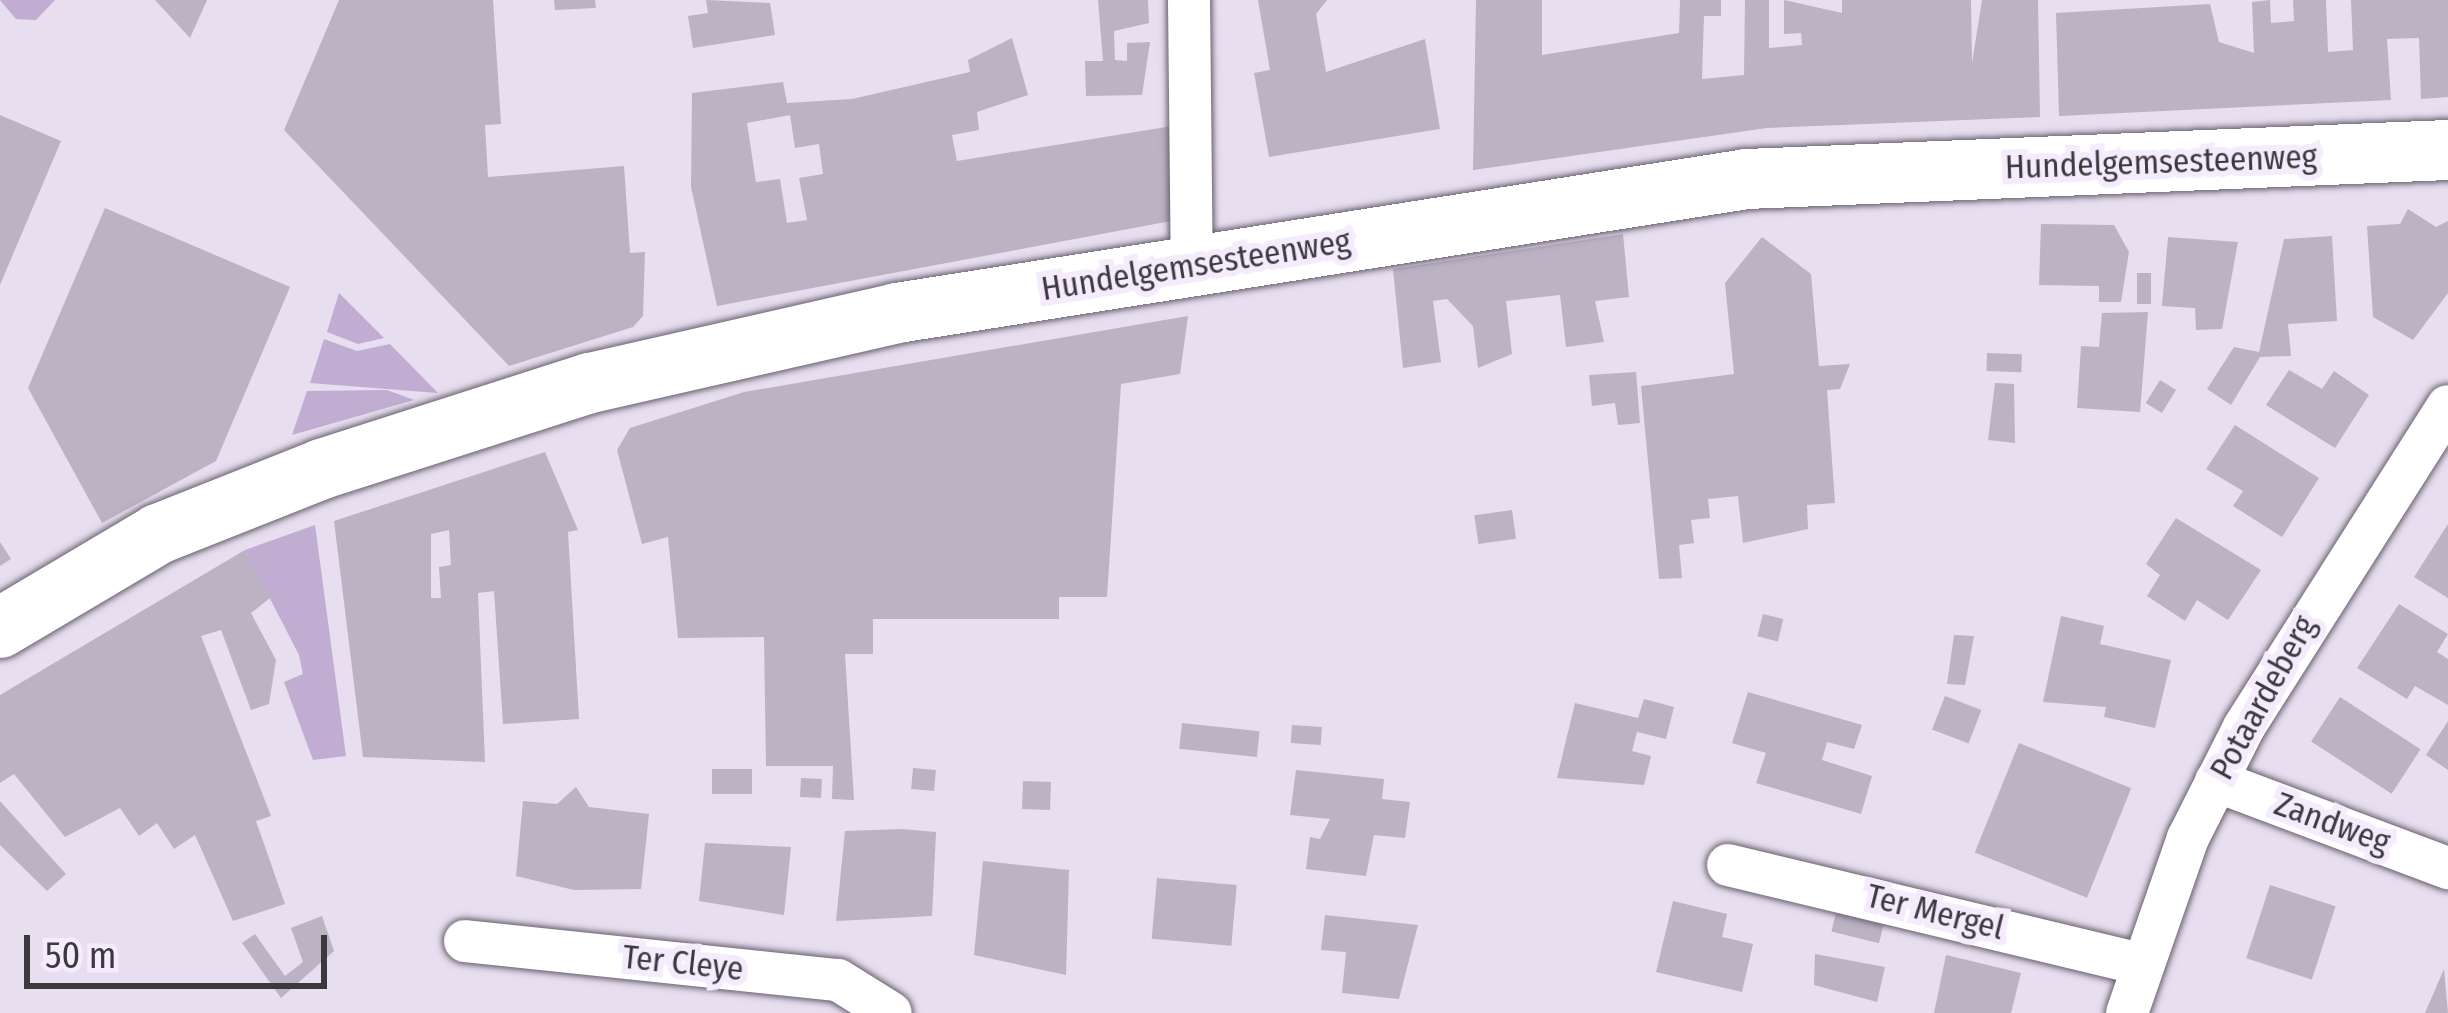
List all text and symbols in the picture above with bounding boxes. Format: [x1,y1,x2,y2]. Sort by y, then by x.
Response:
street label: Hundelgemsesteenweg [2004,138,2318,188]
street label: Hundelgemsesteenweg [1039,222,1353,310]
street label: Potaardeberg [2203,609,2325,787]
street label: Zandweg [2269,785,2395,863]
street label: Ter Mergel [1862,877,2008,949]
scale bar [30,911,333,985]
text: 50 m [45,934,116,978]
street label: Ter Cleye [621,938,745,990]

